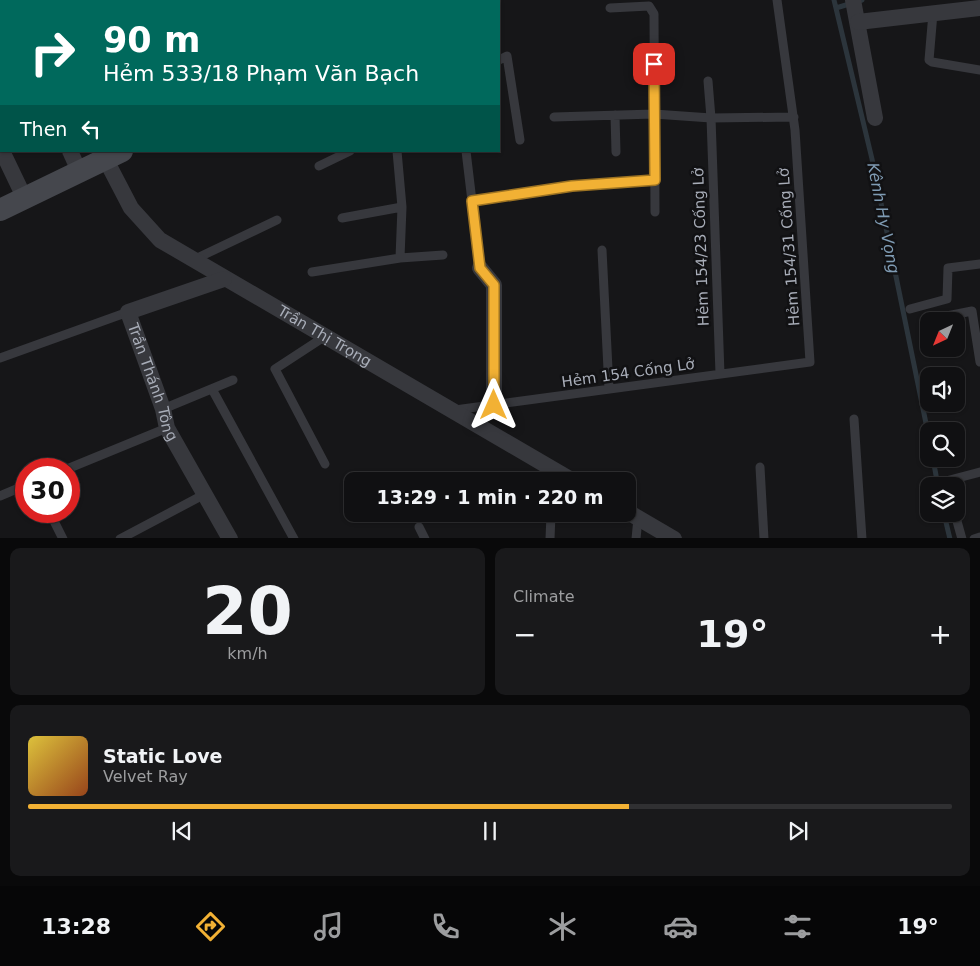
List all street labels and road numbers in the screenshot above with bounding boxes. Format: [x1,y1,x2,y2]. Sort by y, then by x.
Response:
street label: Hẻm 154/23 Cống Lở [689,167,713,326]
street label: Hẻm 154/31 Cống Lở [774,167,804,327]
street label: Trần Thị Trọng [274,301,375,371]
street label: Trần Thánh Tông [123,320,182,444]
street label: Hẻm 154 Cống Lở [560,355,697,391]

